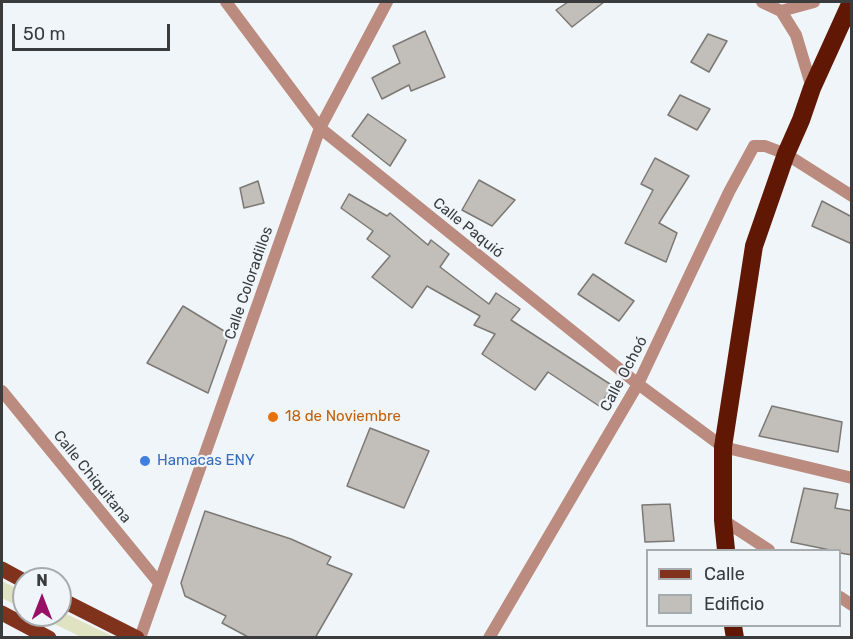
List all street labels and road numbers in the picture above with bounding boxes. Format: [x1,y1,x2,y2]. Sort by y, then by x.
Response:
street label: Calle Paquió [429,194,507,262]
street label: Calle Coloradillos [221,224,277,342]
street label: Calle Ochoó [597,333,651,415]
street label: Calle Chiquitana [49,427,135,527]

